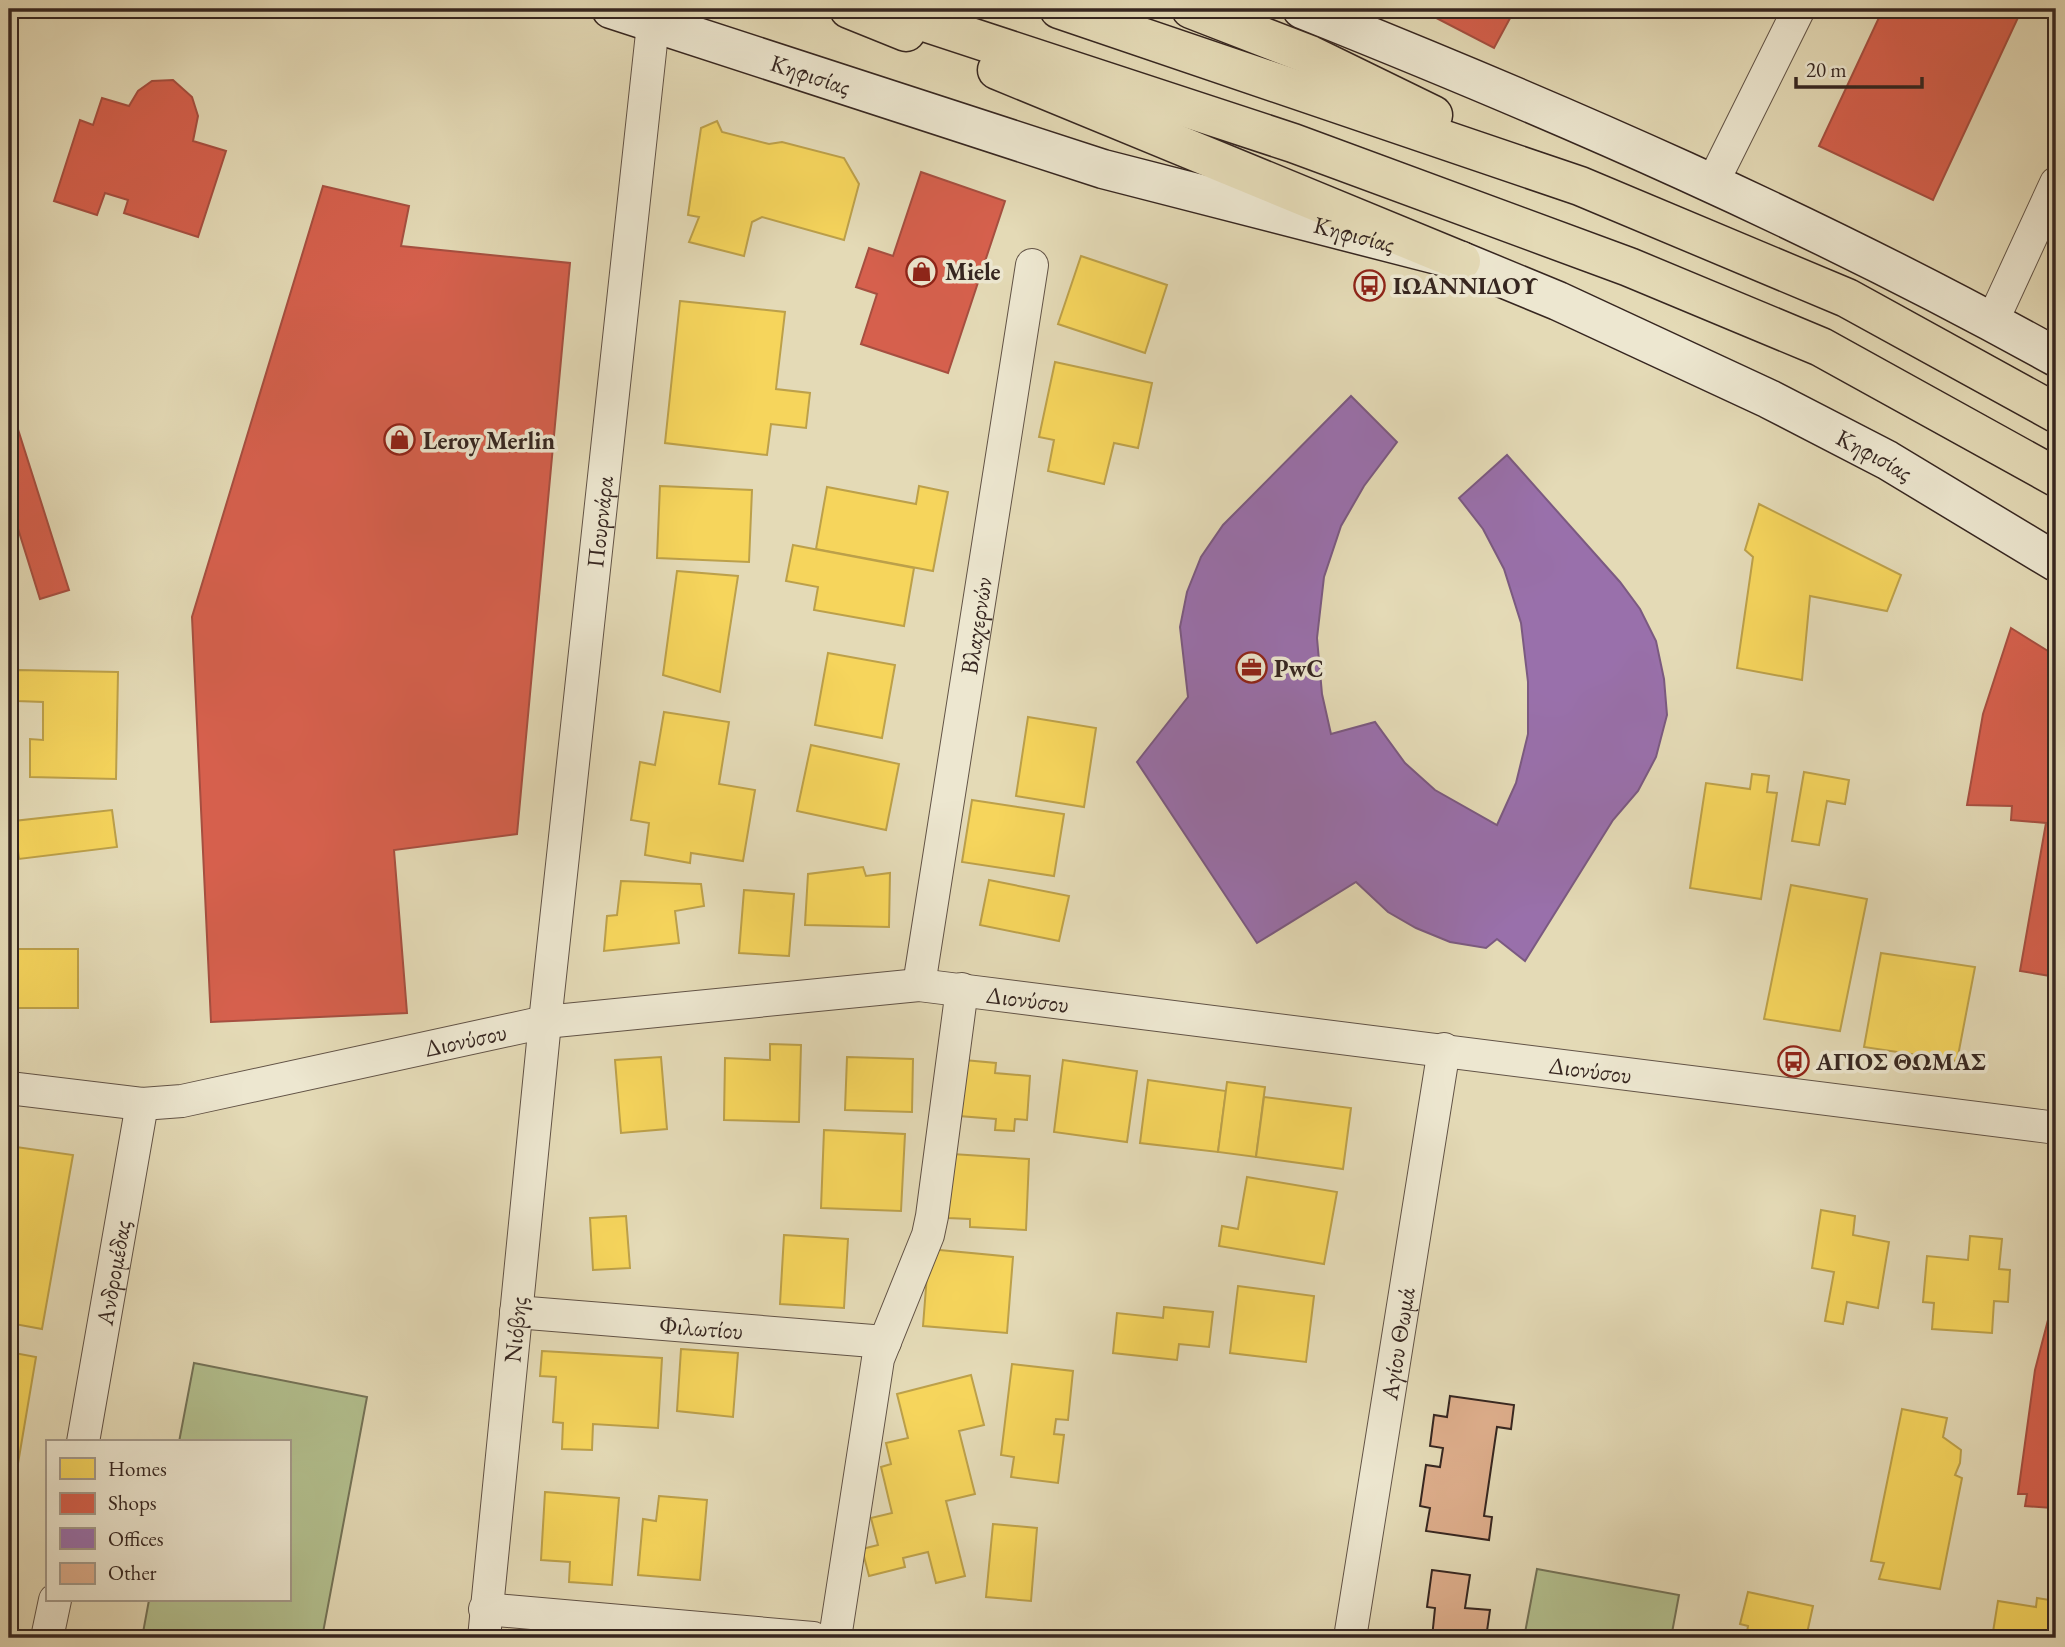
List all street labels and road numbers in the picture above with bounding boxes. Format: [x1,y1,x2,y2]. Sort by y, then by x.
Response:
street label: Κηφισίας [767,46,855,101]
street label: Κηφισίας [1311,208,1398,259]
street label: Κηφισίας [1831,421,1919,488]
street label: Πουρνάρα [579,474,619,569]
street label: Βλαχερνών [953,575,998,676]
street label: Διονύσου [985,978,1071,1019]
street label: Διονύσου [421,1015,509,1063]
street label: Διονύσου [1547,1049,1634,1090]
street label: Ανδρομέδας [88,1218,137,1329]
street label: Αγίου Θωμά [1373,1285,1421,1403]
street label: Νιόβης [496,1295,533,1364]
street label: Φιλωτίου [658,1308,744,1346]

